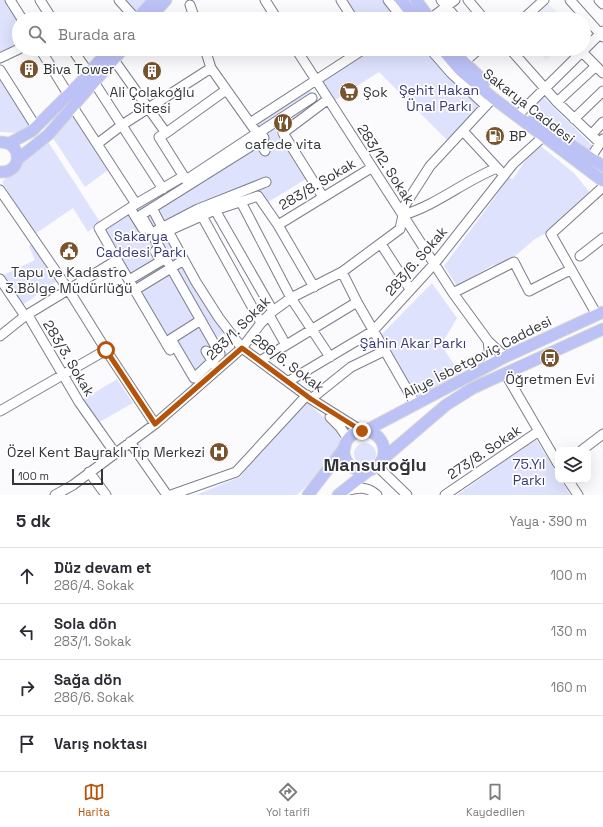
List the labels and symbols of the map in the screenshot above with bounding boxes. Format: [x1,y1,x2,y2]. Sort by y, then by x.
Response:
building icon: Biva Tower [18,58,40,80]
place label: Biva Tower [43,60,114,78]
building icon: Ali Çolakoğlu Sitesi [141,60,163,82]
street label: Sakarya Caddesi [480,65,578,147]
supermarket icon: Şok [338,81,360,103]
park label: Şehit Hakan Ünal Parkı [399,81,479,115]
place label: Ali Çolakoğlu Sitesi [109,83,195,117]
place label: Şok [363,83,388,101]
restaurant icon: cafede vita [272,112,294,134]
street label: 283/12. Sokak [353,121,419,208]
fuel station icon: BP [484,125,506,147]
place label: BP [509,127,527,145]
place label: cafede vita [245,135,321,153]
street label: 283/8. Sokak [275,154,359,214]
street label: 283/6. Sokak [381,222,451,299]
park label: Sakarya Caddesi Parkı [96,227,186,261]
public building icon: Tapu ve Kadastro 3.Bölge Müdürlüğü [58,240,80,262]
place label: Tapu ve Kadastro 3.Bölge Müdürlüğü [5,263,133,297]
street label: 283/1. Sokak [202,292,274,364]
street label: Aliye İsbetgoviç Caddesi [400,312,554,402]
street label: 283/3. Sokak [39,316,99,400]
street label: 286/6. Sokak [248,330,328,396]
park label: Şahin Akar Parkı [360,334,466,352]
route start [97,341,115,359]
bus stop icon: Öğretmen Evi [539,347,561,369]
place label: Öğretmen Evi [505,370,595,388]
street label: 273/8. Sokak [444,420,525,483]
route end [353,422,371,440]
hospital icon: Özel Kent Bayraklı Tıp Merkezi [208,441,230,463]
place label: Özel Kent Bayraklı Tıp Merkezi [7,443,205,461]
district label: Mansuroğlu [323,453,427,476]
park label: 75.Yıl Parkı [513,455,545,489]
scale bar [12,467,103,486]

